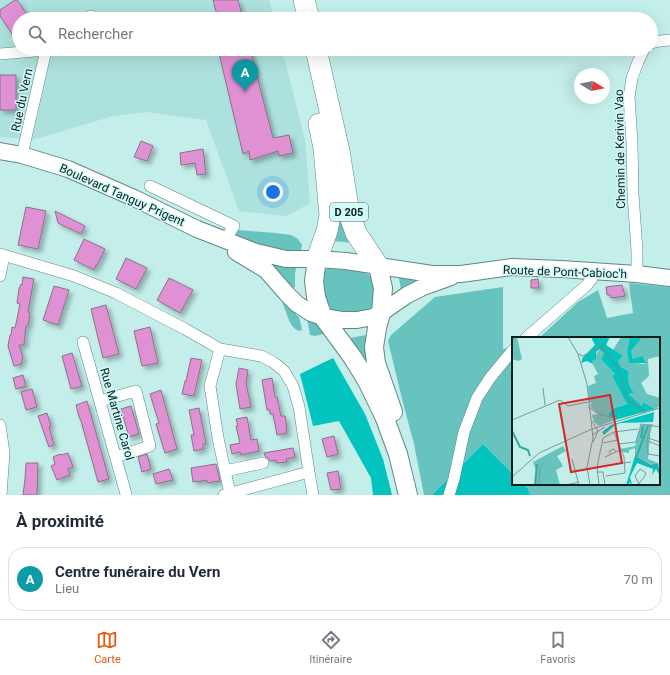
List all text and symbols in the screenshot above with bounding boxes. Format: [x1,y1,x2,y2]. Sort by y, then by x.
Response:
search box [12,12,658,56]
icon: search [26,23,48,45]
text: Rechercher [58,25,133,43]
pin: A [232,59,258,92]
street label: Rue du Vern [8,67,36,133]
north arrow [574,68,610,104]
street label: Chemin de Kerivin Vao [612,89,628,209]
street label: Boulevard Tanguy Prigent [57,161,187,229]
your location [263,182,283,202]
road number: D 205 [330,203,368,221]
street label: Route de Pont-Cabioc'h [503,263,627,281]
inset map [512,337,660,485]
street label: Rue Martine Carol [97,366,137,462]
text: À proximité [16,511,104,531]
text: Centre funéraire du Vern [55,563,220,581]
text: A [26,572,34,587]
text: 70 m [624,572,653,587]
text: Lieu [55,581,79,596]
tab: Carte [94,629,121,666]
tab: Itinéraire [309,629,352,666]
tab: Favoris [540,629,576,666]

